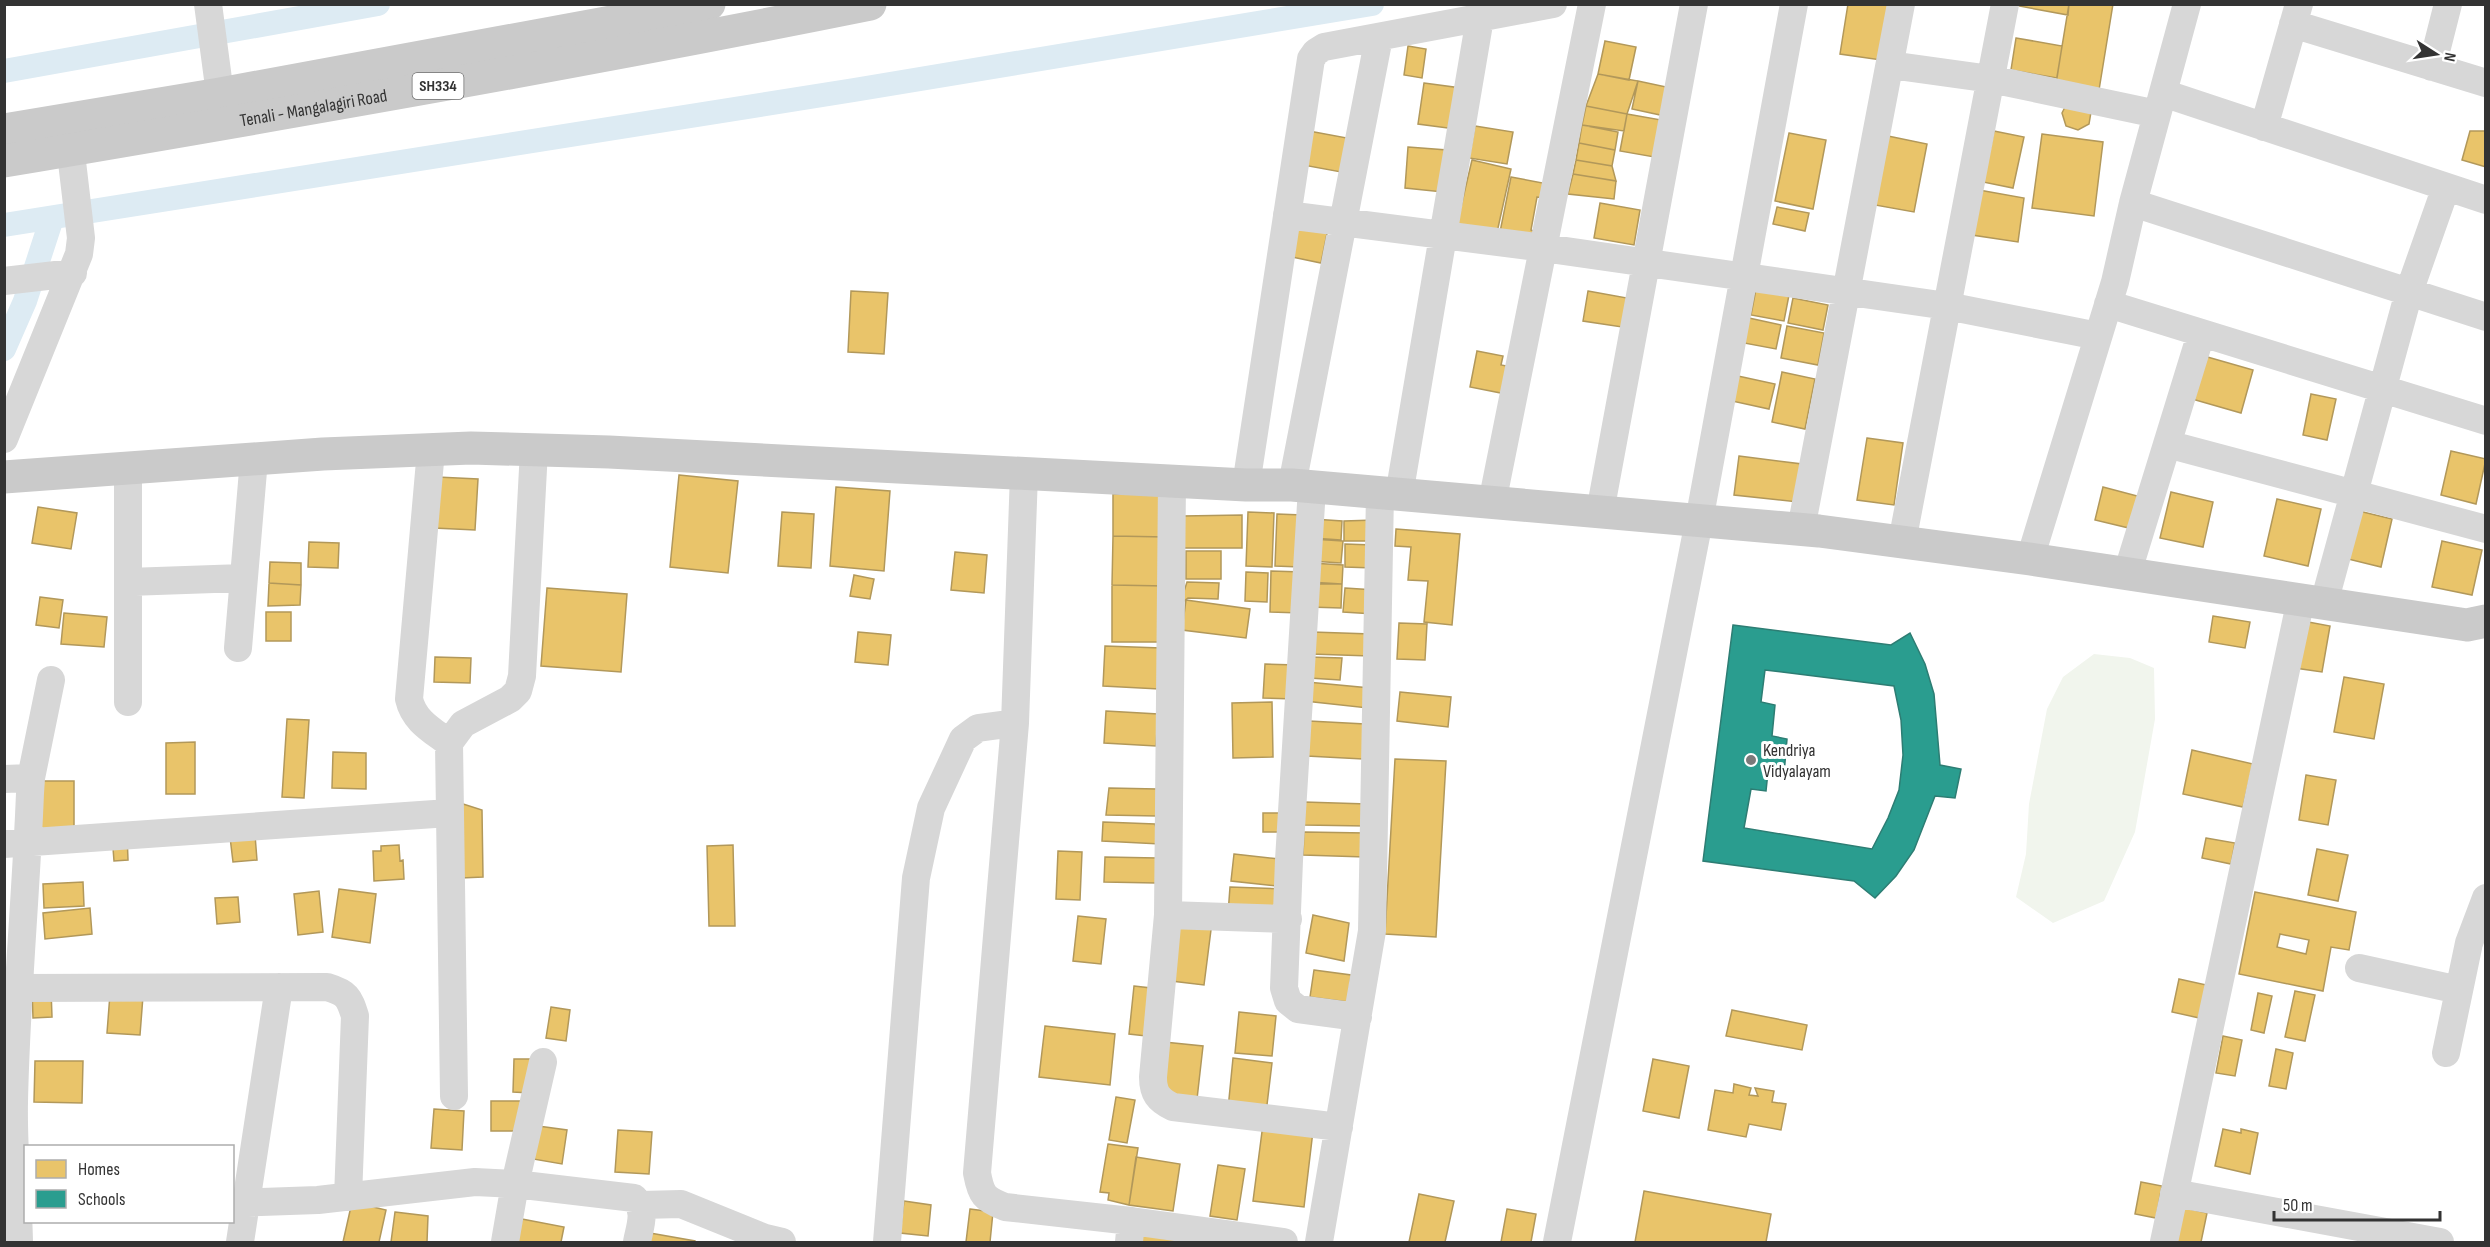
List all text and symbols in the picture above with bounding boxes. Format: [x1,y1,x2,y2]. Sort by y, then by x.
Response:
north arrow [2406,24,2466,84]
text: N [2439,51,2459,63]
road number: SH334 [412,73,464,99]
street label: Tenali - Mangalagiri Road [238,85,389,131]
place label: Kendriya Vidyalayam [1763,740,1831,782]
marker: Kendriya Vidyalayam [1744,753,1758,767]
legend [24,1145,234,1223]
text: Homes [78,1159,120,1180]
scale bar [2274,1184,2440,1222]
text: Schools [78,1189,125,1210]
text: 50 m [2283,1195,2313,1216]

